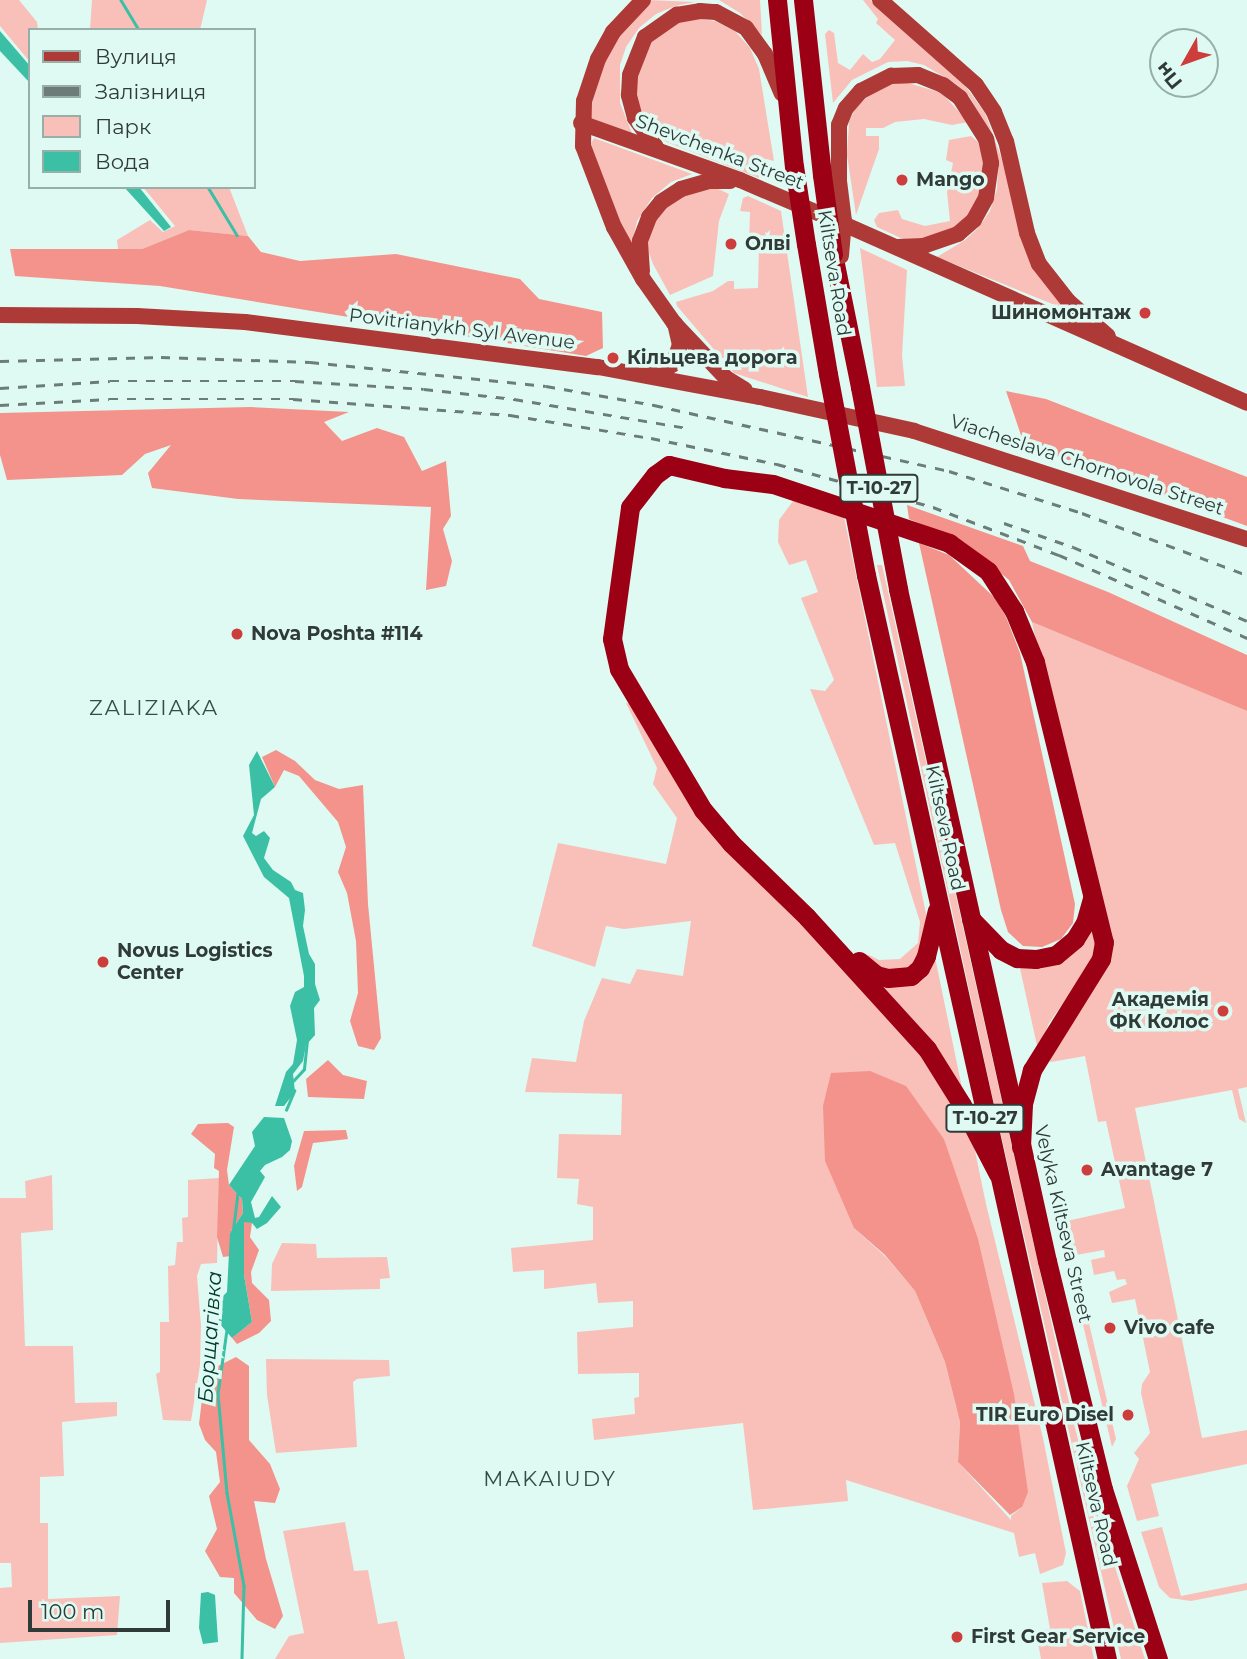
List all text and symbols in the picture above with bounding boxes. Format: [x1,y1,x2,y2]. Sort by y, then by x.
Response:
legend [28,28,256,189]
north arrow [1149,28,1219,98]
text: Вулиця [95,44,177,69]
text: Пн [1151,57,1187,94]
text: Залізниця [95,79,206,104]
street label: Shevchenka Street [633,109,807,195]
text: Парк [95,114,151,139]
text: Вода [95,149,150,174]
place label: Mango [916,169,985,191]
marker: Mango [894,172,910,188]
street label: Kiltseva Road [813,208,855,338]
place label: Олві [745,233,791,255]
marker: Олві [723,236,739,252]
place label: Шиномонтаж [991,302,1131,324]
street label: Povitrianykh Syl Avenue [348,304,576,354]
marker: Шиномонтаж [1137,305,1153,321]
place label: Кільцева дорога [627,347,798,369]
marker: Кільцева дорога [605,350,621,366]
street label: Viacheslava Chornovola Street [947,410,1227,520]
road number: Т-10-27 [839,474,919,502]
place label: Nova Poshta #114 [251,623,423,645]
marker: Nova Poshta #114 [229,626,245,642]
district label: ZALIZIAKA [90,695,218,721]
street label: Kiltseva Road [921,763,969,893]
place label: Novus Logistics Center [117,940,273,984]
marker: Novus Logistics Center [95,954,111,970]
place label: Академія ФК Колос [1110,989,1209,1033]
marker: Академія ФК Колос [1215,1003,1231,1019]
road number: Т-10-27 [945,1104,1025,1133]
street label: Velyka Kiltseva Street [1029,1123,1097,1325]
place label: Avantage 7 [1101,1159,1213,1181]
marker: Avantage 7 [1079,1162,1095,1178]
water label: Борщагівка [193,1270,227,1404]
place label: Vivo cafe [1124,1317,1215,1339]
marker: Vivo cafe [1102,1320,1118,1336]
place label: TIR Euro Disel [976,1404,1114,1426]
marker: TIR Euro Disel [1120,1407,1136,1423]
street label: Kiltseva Road [1071,1439,1121,1569]
district label: MAKAIUDY [484,1466,616,1492]
scale bar [32,1586,173,1630]
text: 100 m [41,1599,104,1624]
place label: First Gear Service [971,1626,1145,1648]
marker: First Gear Service [949,1629,965,1645]

